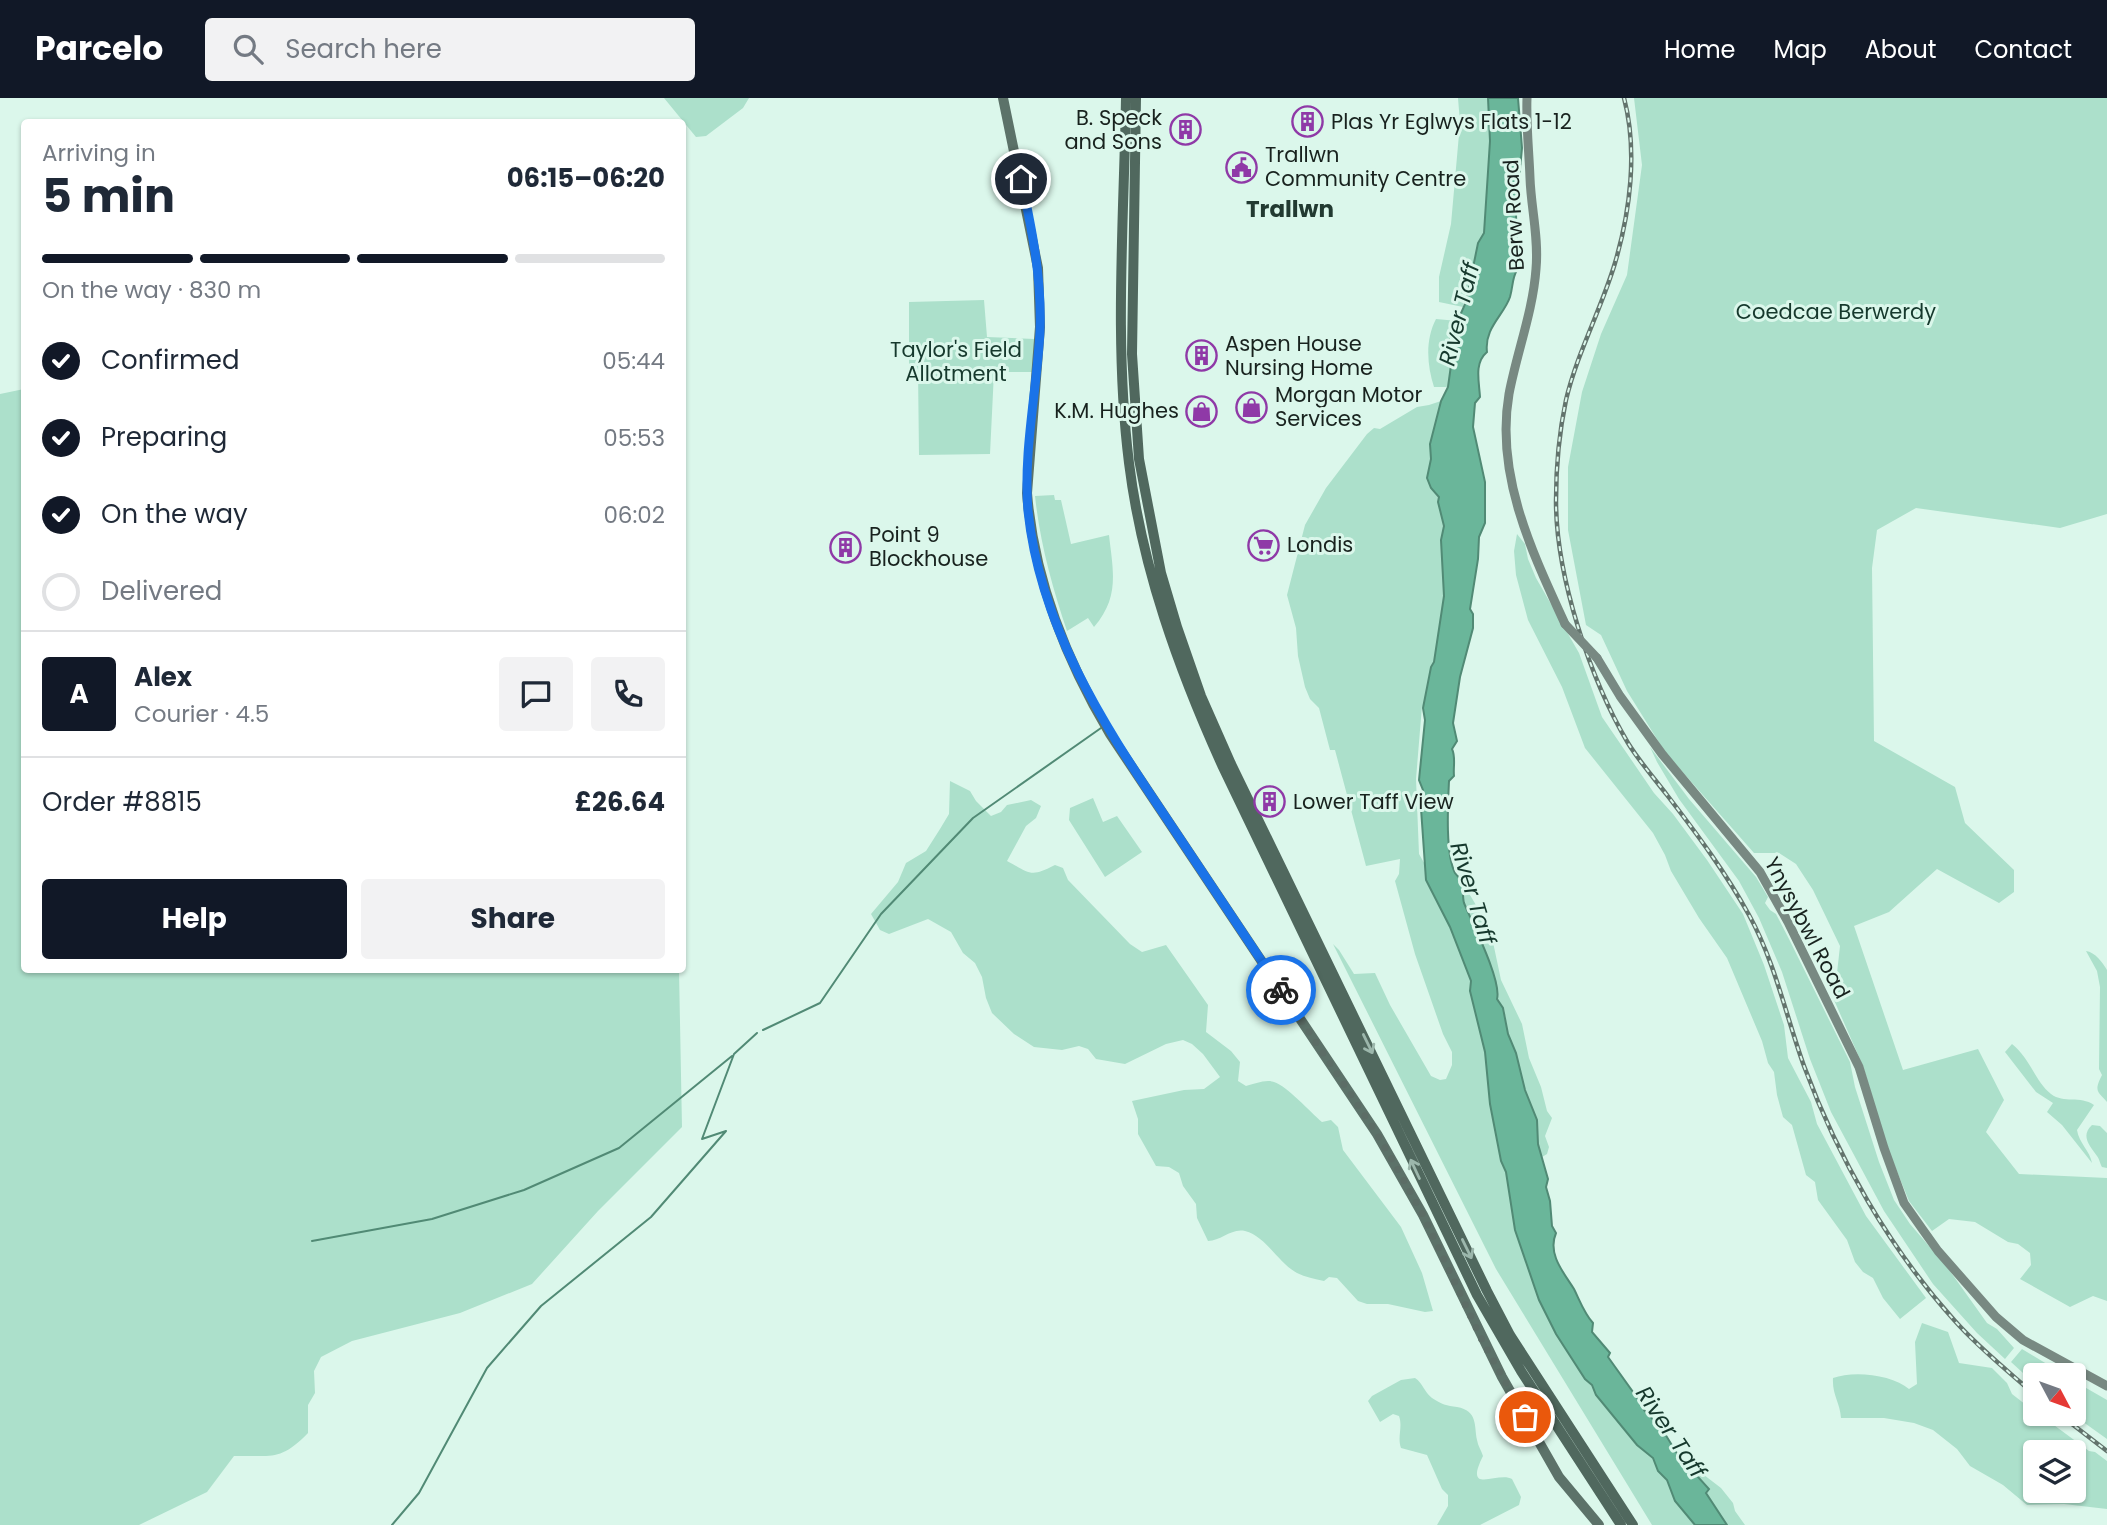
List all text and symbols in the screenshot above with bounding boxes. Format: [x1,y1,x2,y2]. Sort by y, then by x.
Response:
search box [205,18,695,81]
text: Parcelo [35,25,163,72]
icon: search [229,30,267,68]
text: Search here [285,31,442,67]
text: Home [1664,33,1736,66]
text: Map [1774,33,1827,66]
text: About [1865,33,1936,66]
text: Contact [1974,33,2072,66]
place label: B. Speck and Sons [1064,103,1162,156]
building icon: Plas Yr Eglwys Flats 1-12 [1291,105,1325,139]
place label: Plas Yr Eglwys Flats 1-12 [1331,107,1572,136]
building icon: B. Speck and Sons [1168,113,1202,147]
text: Arriving in [42,137,156,169]
place label: Trallwn Community Centre [1265,140,1466,193]
pin [991,149,1051,209]
public building icon: Trallwn Community Centre [1225,150,1259,184]
street label: Berw Road [1496,159,1531,271]
text: 06:15–06:20 [507,160,665,196]
icon: home [1002,160,1040,198]
text: 5 min [42,164,175,228]
district label: Trallwn [1246,193,1334,225]
water label: River Taff [1431,258,1488,369]
text: On the way · 830 m [42,274,261,306]
park label: Coedcae Berwerdy [1736,297,1936,326]
place label: Aspen House Nursing Home [1225,329,1373,382]
park label: Taylor's Field Allotment [890,335,1022,388]
building icon: Aspen House Nursing Home [1185,339,1219,373]
icon: check [42,342,80,380]
text: Confirmed [101,342,239,378]
text: 05:44 [602,345,665,377]
place label: Morgan Motor Services [1275,380,1422,433]
shop icon: Morgan Motor Services [1235,390,1269,424]
shop icon: K.M. Hughes [1185,394,1219,428]
place label: K.M. Hughes [1054,396,1179,425]
icon: check [42,419,80,457]
text: Preparing [101,419,227,455]
text: 05:53 [603,422,665,454]
icon: check [42,496,80,534]
text: On the way [101,496,248,532]
text: 06:02 [603,499,665,531]
place label: Point 9 Blockhouse [869,520,988,573]
supermarket icon: Londis [1247,528,1281,562]
building icon: Point 9 Blockhouse [829,530,863,564]
place label: Londis [1287,530,1353,559]
text: Delivered [101,573,222,609]
button: chat [499,657,573,731]
button: phone [591,657,665,731]
text: Alex [134,659,192,695]
text: A [69,676,89,712]
text: Courier · 4.5 [134,698,269,730]
text: Order #8815 [42,784,202,820]
text: £26.64 [575,784,665,820]
building icon: Lower Taff View [1253,785,1287,819]
place label: Lower Taff View [1293,787,1454,816]
water label: River Taff [1442,838,1504,949]
street label: Ynysybwl Road [1758,852,1857,1004]
button: Help [42,879,347,959]
button: Share [361,879,665,959]
courier [1246,955,1316,1025]
icon: bike [1262,971,1300,1009]
one-way arrow [1362,1033,1376,1054]
one-way arrow [1408,1159,1422,1180]
one-way arrow [1461,1238,1474,1260]
north arrow [2023,1363,2086,1426]
map controls [2023,1363,2086,1503]
water label: River Taff [1628,1379,1715,1486]
pin [1495,1387,1555,1447]
icon: bag [1506,1398,1544,1436]
button: layers [2023,1440,2086,1503]

